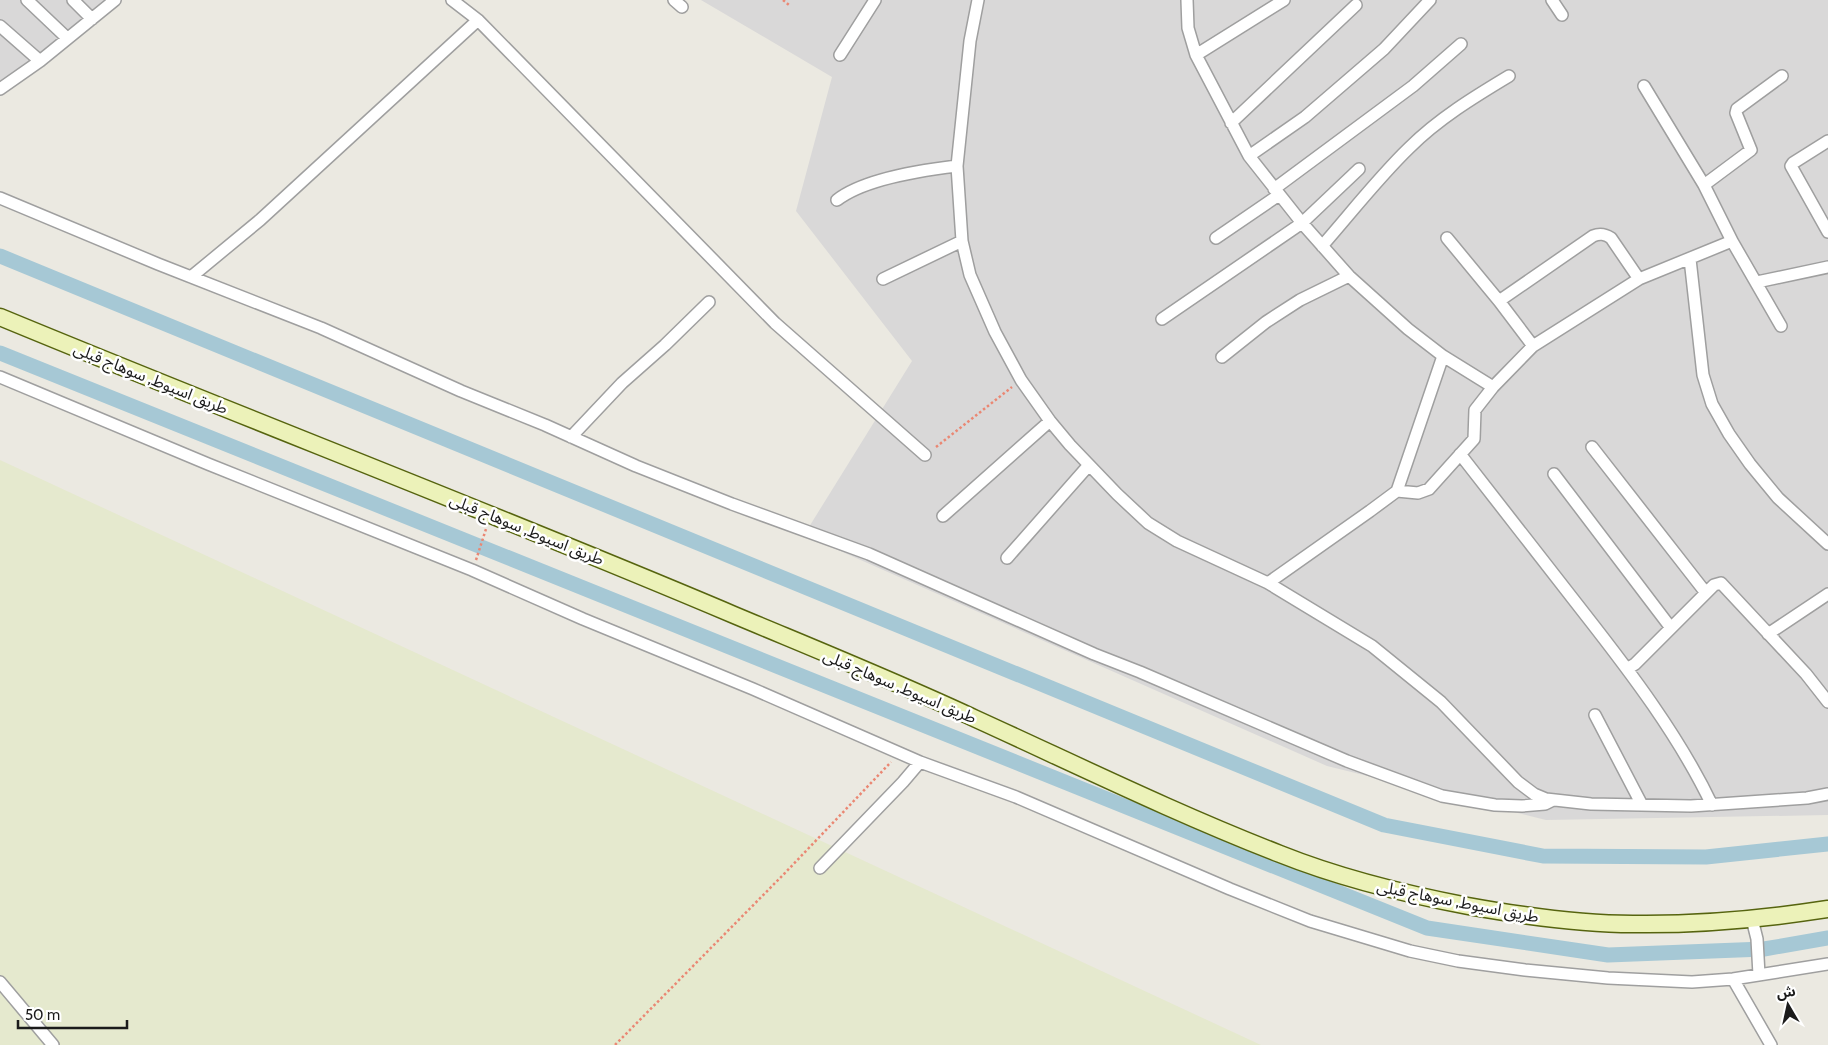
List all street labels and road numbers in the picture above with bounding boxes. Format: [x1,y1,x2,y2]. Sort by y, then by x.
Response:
street label: طريق اسيوط, سوهاج قبلى [70,339,231,421]
street label: طريق اسيوط, سوهاج قبلى [446,490,607,572]
street label: طريق اسيوط, سوهاج قبلى [819,646,979,730]
street label: طريق اسيوط, سوهاج قبلى [1375,876,1541,929]

